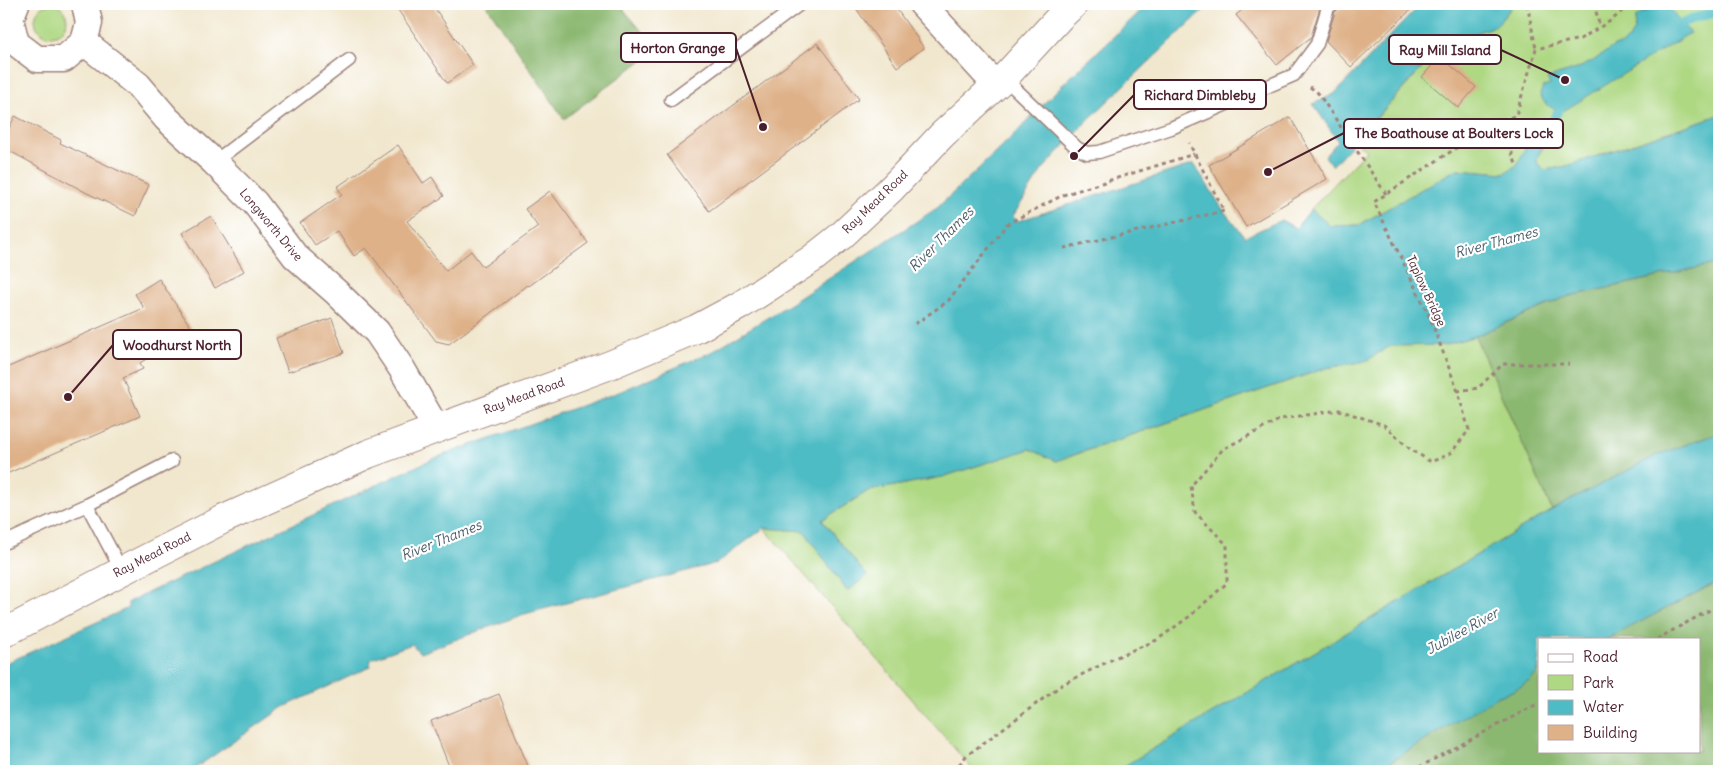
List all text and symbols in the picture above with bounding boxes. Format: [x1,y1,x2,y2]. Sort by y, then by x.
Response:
callout: Horton Grange [621,33,736,62]
callout: Ray Mill Island [1389,35,1501,64]
text: Horton Grange [631,39,726,57]
text: Ray Mill Island [1399,41,1492,59]
callout: Richard Dimbleby [1134,80,1266,109]
text: Richard Dimbleby [1144,86,1256,104]
callout: The Boathouse at Boulters Lock [1344,119,1563,148]
text: The Boathouse at Boulters Lock [1355,124,1553,142]
street label: Ray Mead Road [839,167,910,237]
street label: Longworth Drive [237,185,306,264]
water label: River Thames [905,201,979,275]
water label: River Thames [1453,222,1541,262]
street label: Taplow Bridge [1403,253,1449,329]
callout: Woodhurst North [113,330,241,359]
text: Woodhurst North [123,336,231,354]
street label: Ray Mead Road [481,374,566,417]
water label: River Thames [398,515,485,564]
street label: Ray Mead Road [110,529,193,581]
water label: Jubilee River [1423,603,1503,658]
legend [1538,638,1700,752]
text: Road [1583,647,1618,666]
text: Park [1583,673,1614,692]
text: Water [1583,697,1624,716]
text: Building [1583,723,1638,742]

